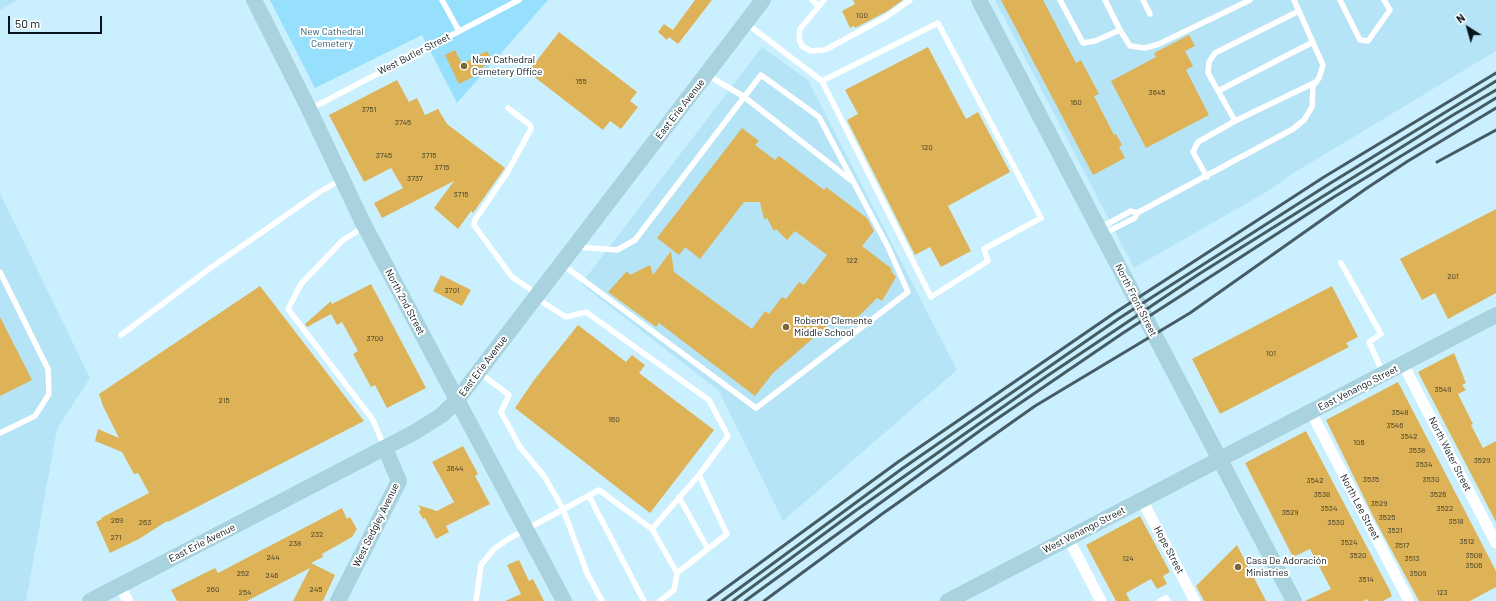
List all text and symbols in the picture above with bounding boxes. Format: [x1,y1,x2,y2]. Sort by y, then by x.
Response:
scale bar [10,8,104,34]
north arrow [1448,8,1488,48]
house number: 100 [856,10,868,20]
text: N [1454,11,1467,25]
text: 50 m [15,16,40,30]
park label: New Cathedral Cemetery [300,26,364,50]
street label: West Butler Street [376,31,452,77]
place label: New Cathedral Cemetery Office [472,54,542,78]
marker: New Cathedral Cemetery Office [459,61,469,71]
house number: 155 [575,76,587,86]
street label: East Erie Avenue [653,77,707,141]
house number: 3645 [1149,87,1165,97]
house number: 160 [1070,97,1082,107]
house number: 3751 [362,104,376,114]
house number: 3745 [395,117,411,127]
house number: 120 [921,142,933,152]
house number: 3745 [376,150,392,160]
house number: 3715 [422,150,436,160]
house number: 3715 [435,162,449,172]
house number: 3737 [407,173,423,183]
house number: 3715 [454,189,468,199]
house number: 122 [846,255,858,265]
street label: North Front Street [1113,262,1159,338]
street label: North 2nd Street [383,267,427,337]
house number: 201 [1447,271,1459,281]
house number: 3701 [445,285,459,295]
place label: Roberto Clemente Middle School [794,315,872,338]
marker: Roberto Clemente Middle School [781,322,791,332]
house number: 3700 [367,333,383,343]
street label: East Erie Avenue [456,333,510,399]
house number: 101 [1266,348,1276,358]
street label: East Venango Street [1316,363,1400,413]
house number: 3549 [1435,384,1451,394]
house number: 215 [218,395,230,405]
house number: 3548 [1392,407,1408,417]
house number: 160 [608,414,620,424]
street label: North Water Street [1426,415,1474,493]
house number: 3546 [1387,420,1403,430]
house number: 3542 [1401,431,1417,441]
house number: 106 [1353,437,1365,447]
house number: 3538 [1409,445,1425,455]
house number: 3529 [1474,455,1490,465]
house number: 3534 [1416,459,1432,469]
house number: 3644 [446,463,464,473]
street label: North Lee Street [1338,472,1382,542]
house number: 3535 [1363,474,1379,484]
house number: 3530 [1423,474,1439,484]
house number: 3542 [1307,475,1323,485]
street label: West Sedgley Avenue [350,481,402,569]
house number: 3538 [1314,489,1330,499]
house number: 3526 [1430,489,1446,499]
house number: 3529 [1371,498,1387,508]
house number: 3534 [1321,503,1337,513]
house number: 3522 [1437,503,1453,513]
street label: West Venango Street [1041,504,1127,556]
house number: 3529 [1282,507,1298,517]
house number: 3525 [1379,512,1395,522]
house number: 269 [111,515,123,525]
house number: 3518 [1449,516,1463,526]
house number: 263 [139,517,151,527]
house number: 3530 [1328,517,1344,527]
street label: East Erie Avenue [167,521,237,565]
street label: Hope Street [1151,524,1187,576]
house number: 3521 [1387,525,1403,535]
house number: 232 [311,529,323,539]
house number: 271 [111,532,121,542]
house number: 3512 [1459,536,1475,546]
house number: 3524 [1341,537,1357,547]
house number: 238 [289,538,301,548]
house number: 3517 [1395,540,1409,550]
house number: 3520 [1349,550,1367,560]
house number: 3508 [1466,550,1482,560]
house number: 244 [266,552,280,562]
house number: 124 [1122,553,1134,563]
house number: 3513 [1405,553,1419,563]
place label: Casa De Adoración Ministries [1246,555,1327,578]
house number: 3506 [1466,560,1482,570]
marker: Casa De Adoración Ministries [1233,562,1243,572]
house number: 252 [237,568,249,578]
house number: 3509 [1410,568,1426,578]
house number: 246 [266,570,278,580]
house number: 3514 [1358,574,1374,584]
house number: 260 [207,584,219,594]
house number: 245 [310,584,322,594]
house number: 254 [239,587,251,597]
house number: 123 [1436,587,1448,597]

